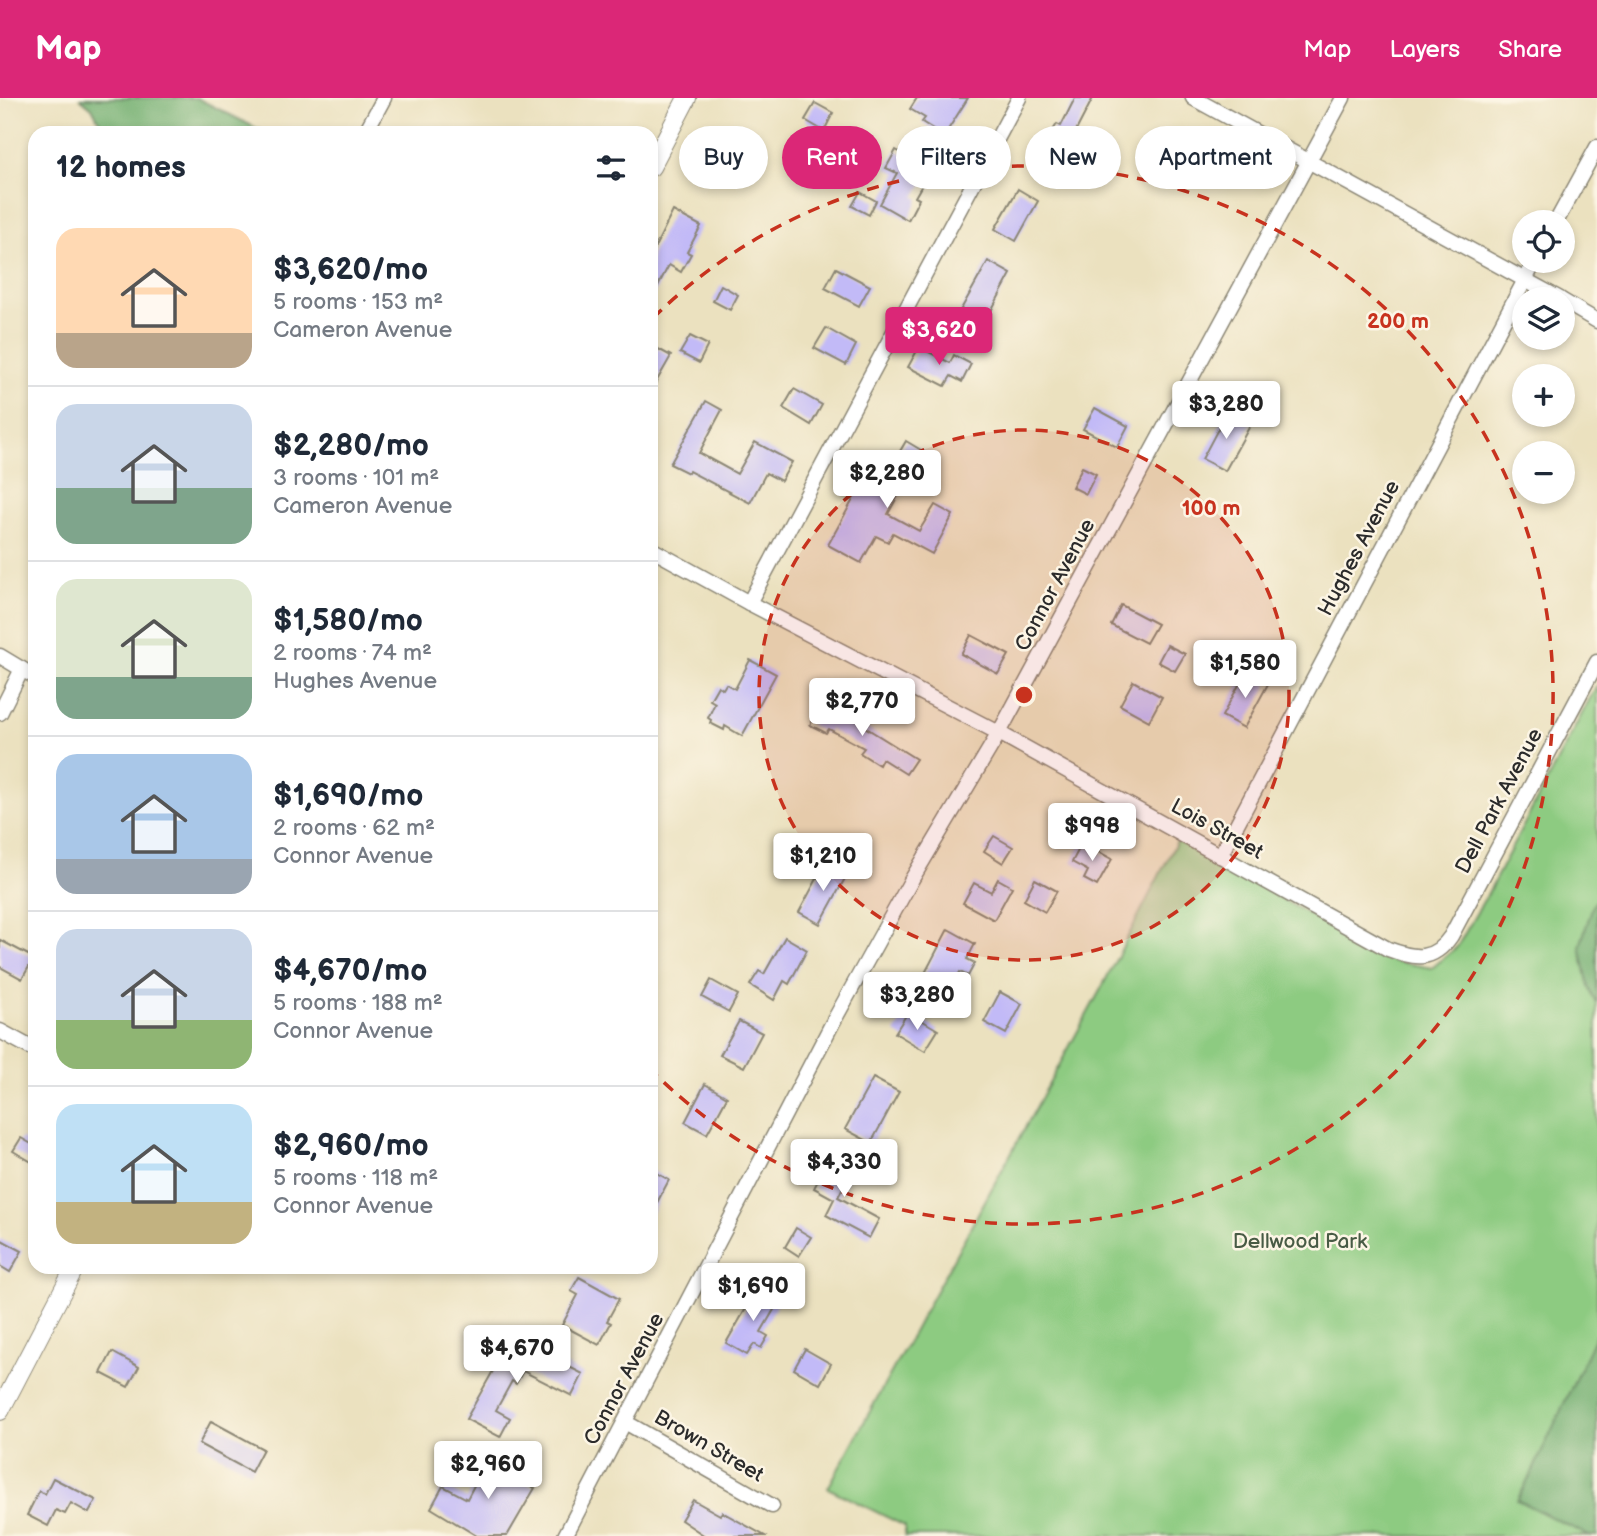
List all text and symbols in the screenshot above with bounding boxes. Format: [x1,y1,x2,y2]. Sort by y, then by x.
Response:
text: Map [35,29,101,69]
text: Map [1303,35,1351,64]
text: Layers [1389,35,1460,64]
text: Share [1498,35,1562,64]
chip: Buy [679,126,768,189]
chip: Rent [782,126,882,189]
chip: Filters [896,126,1011,189]
chip: New [1025,126,1121,189]
chip: Apartment [1135,126,1296,189]
icon: filters [592,149,630,187]
text: 12 homes [56,150,186,186]
map controls [1512,210,1575,504]
button: locate [1512,210,1575,273]
text: $3,620/mo [273,252,428,288]
icon: home [112,256,196,340]
button: layers [1512,287,1575,350]
text: 5 rooms · 153 m² [273,288,443,316]
pin: $3,620 [882,308,996,367]
text: 200 m [1367,309,1429,334]
text: Cameron Avenue [273,316,452,344]
text: $3,620 [901,316,977,344]
button: + [1512,364,1575,427]
pin: $3,280 [1169,382,1283,441]
text: $3,280 [1188,390,1264,418]
text: $2,280/mo [273,428,429,464]
icon: home [112,432,196,516]
button: − [1512,441,1575,504]
pin: $2,280 [830,450,944,510]
text: $2,280 [849,459,925,487]
text: 3 rooms · 101 m² [273,464,439,492]
street label: Hughes Avenue [1313,476,1405,620]
text: Cameron Avenue [273,492,452,520]
text: 100 m [1182,496,1240,521]
street label: Connor Avenue [1010,515,1100,655]
text: $1,580/mo [273,603,423,639]
icon: home [112,607,196,691]
text: 2 rooms · 74 m² [273,639,432,667]
pin: $1,580 [1188,640,1302,700]
text: $1,580 [1209,649,1281,677]
text: Hughes Avenue [273,667,437,695]
pin: $2,770 [805,678,919,738]
centre of rings [1012,683,1036,707]
text: $2,770 [825,687,899,715]
street label: Dell Park Avenue [1450,724,1548,878]
text: $1,690/mo [273,778,423,814]
icon: home [112,782,196,866]
street label: Lois Street [1167,793,1268,865]
pin: $998 [1051,804,1133,863]
text: $998 [1064,812,1120,840]
text: 2 rooms · 62 m² [273,814,435,842]
pin: $1,210 [766,834,880,893]
text: Connor Avenue [273,842,433,870]
text: $1,210 [789,842,857,870]
text: $4,670/mo [273,953,427,989]
icon: home [112,957,196,1041]
pin: $3,280 [860,972,974,1032]
text: $3,280 [879,981,955,1009]
text: 5 rooms · 188 m² [273,989,443,1017]
text: Connor Avenue [273,1017,433,1045]
text: $2,960/mo [273,1128,429,1164]
icon: home [112,1132,196,1216]
pin: $4,330 [787,1140,901,1199]
text: $4,330 [806,1148,882,1176]
text: 5 rooms · 118 m² [273,1164,438,1192]
text: Connor Avenue [273,1192,433,1220]
park label: Dellwood Park [1233,1229,1368,1254]
pin: $1,690 [696,1264,810,1323]
text: $1,690 [717,1272,789,1300]
street label: Connor Avenue [579,1309,669,1449]
pin: $4,670 [460,1326,574,1385]
text: $4,670 [480,1334,554,1362]
street label: Brown Street [650,1405,769,1488]
pin: $2,960 [431,1442,545,1501]
text: $2,960 [450,1450,526,1478]

